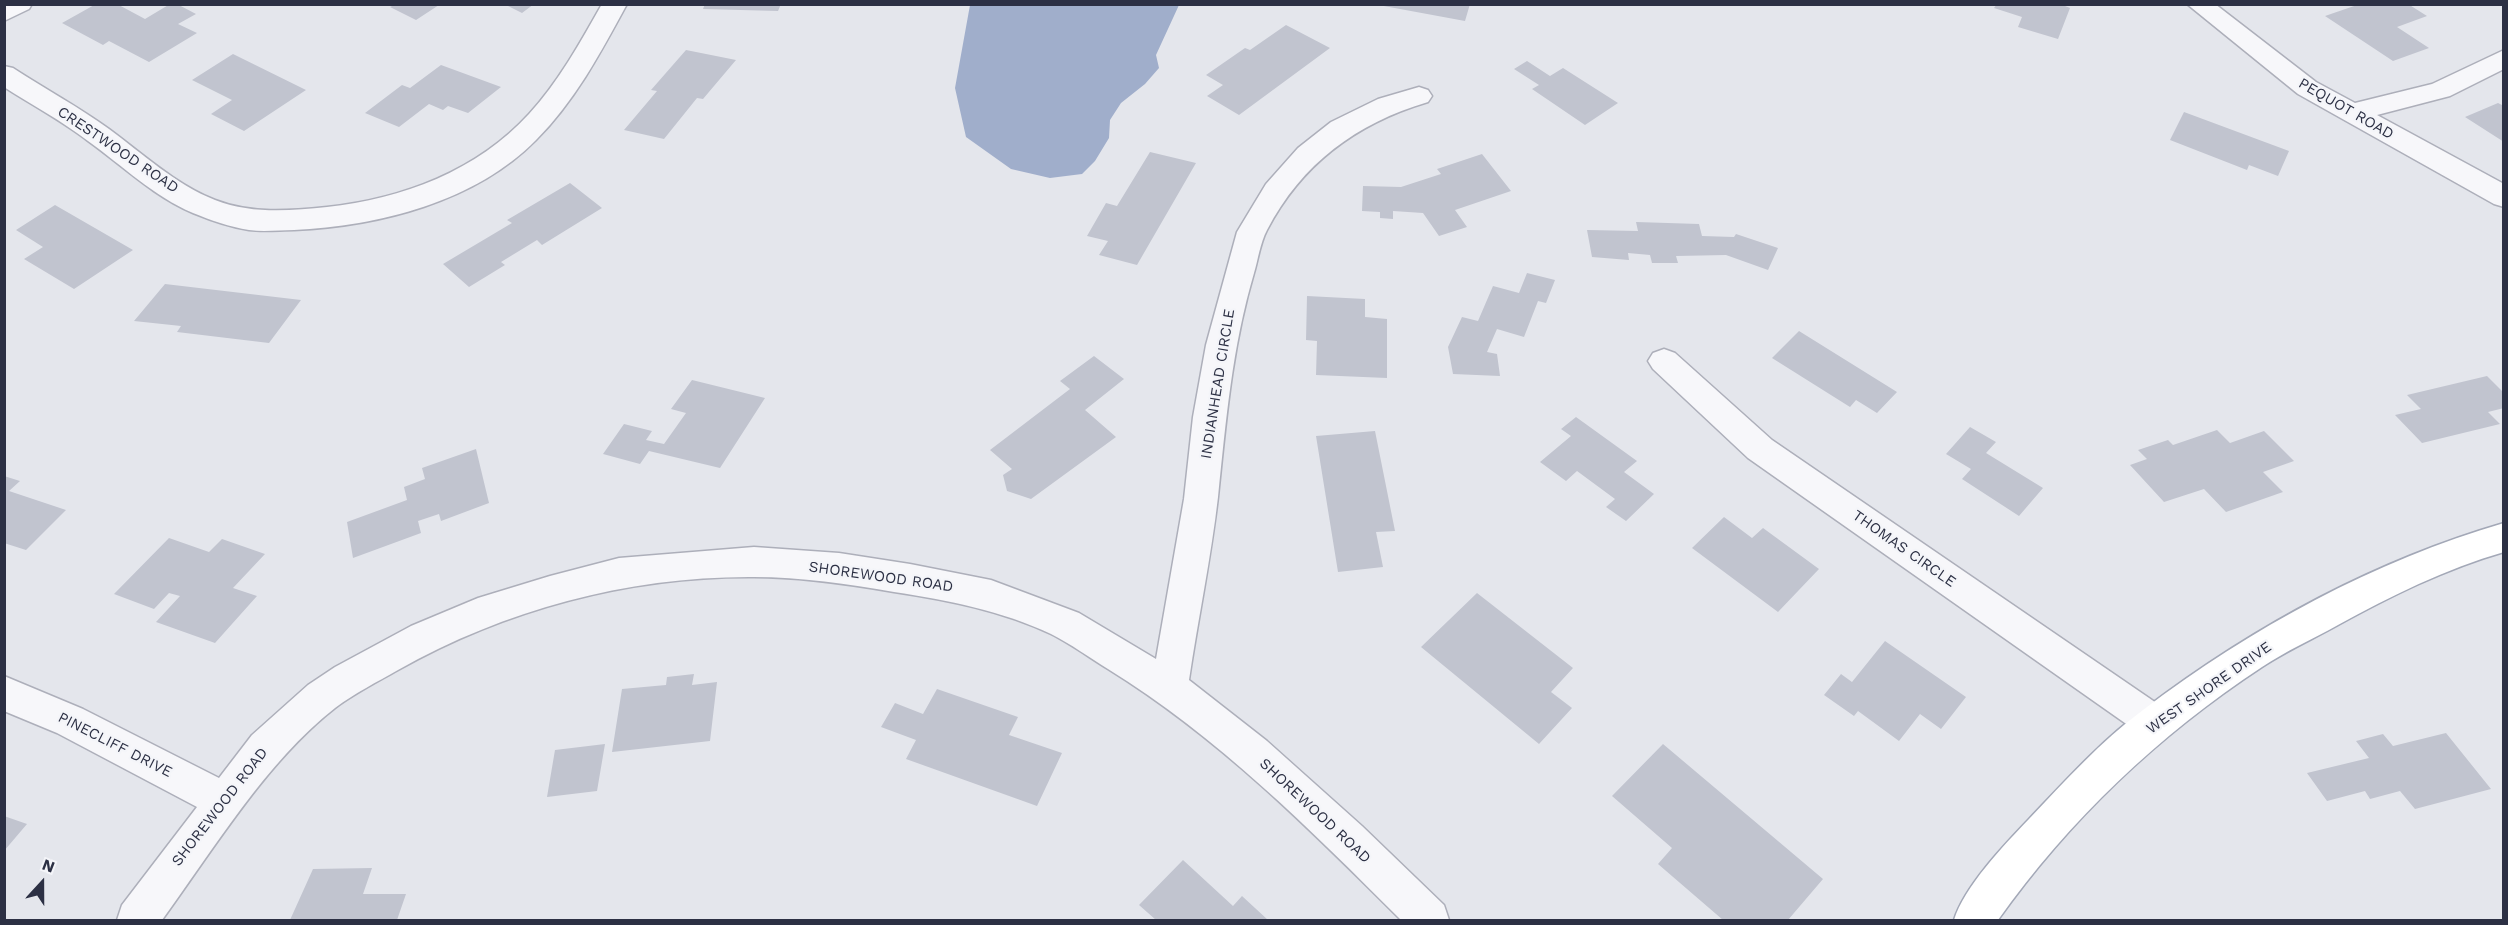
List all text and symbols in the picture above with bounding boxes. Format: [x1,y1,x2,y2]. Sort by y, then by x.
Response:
street label: PEQUOT ROAD [2295,74,2397,144]
street label: CRESTWOOD ROAD [54,103,182,197]
street label: INDIANHEAD CIRCLE [1197,308,1239,460]
street label: THOMAS CIRCLE [1849,507,1959,591]
street label: SHOREWOOD ROAD [808,558,954,596]
street label: WEST SHORE DRIVE [2143,638,2275,738]
street label: PINECLIFF DRIVE [55,708,175,782]
street label: SHOREWOOD ROAD [168,744,272,870]
street label: SHOREWOOD ROAD [1256,755,1374,867]
north arrow [12,853,72,913]
text: N [40,855,58,877]

